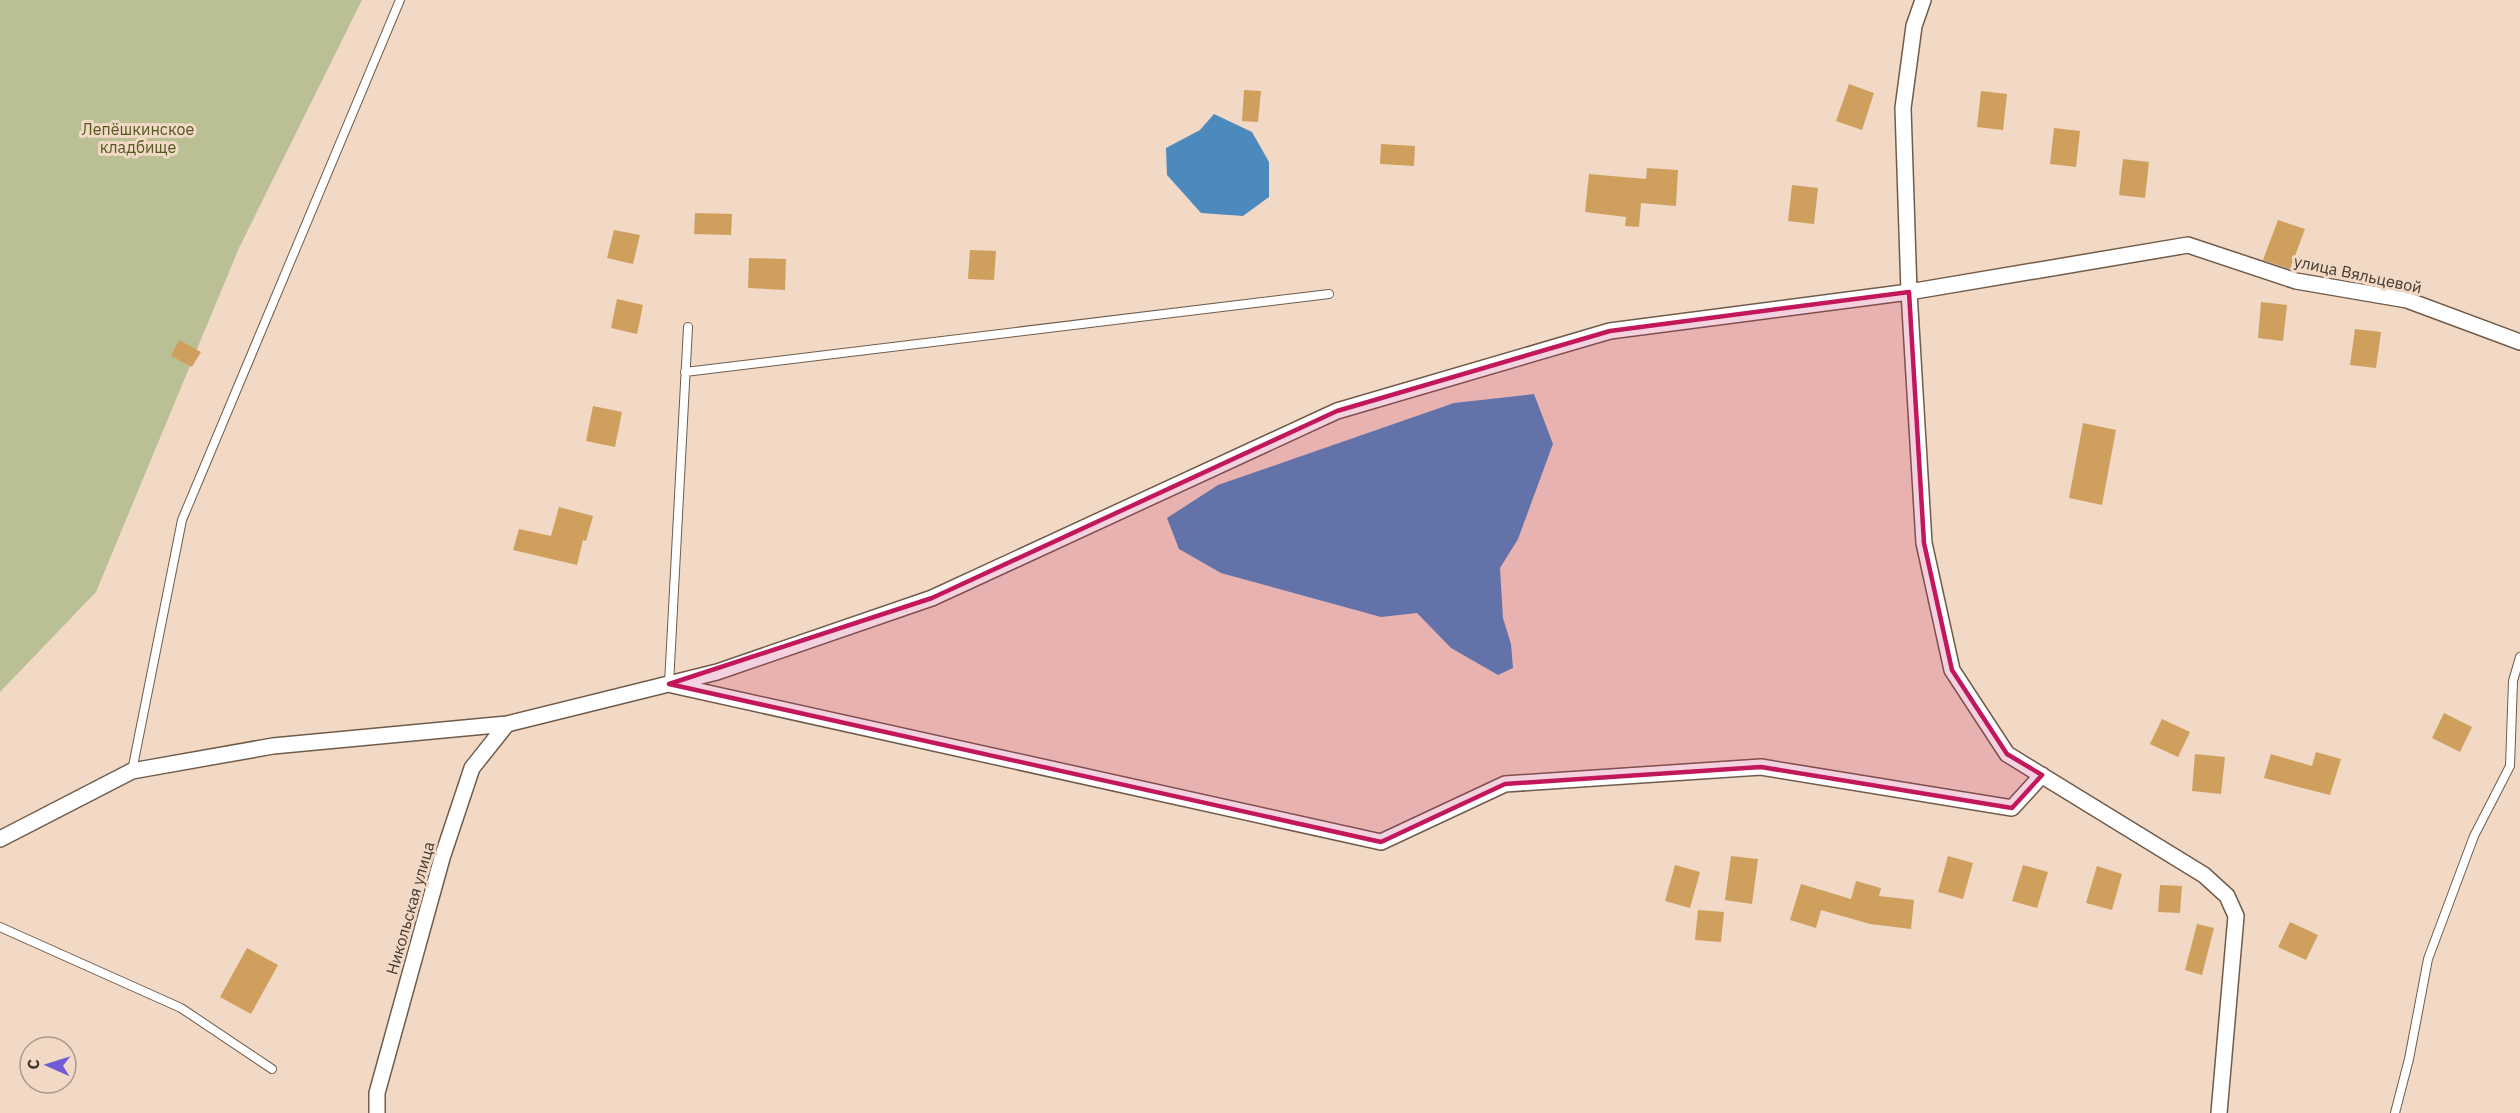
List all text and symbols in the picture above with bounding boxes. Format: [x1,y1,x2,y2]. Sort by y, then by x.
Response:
park label: Лепёшкинское кладбище [82,119,194,157]
street label: улица Вяльцевой [2292,251,2424,297]
street label: Никольская улица [381,839,439,977]
north arrow [18,1035,78,1095]
text: С [23,1058,43,1070]

